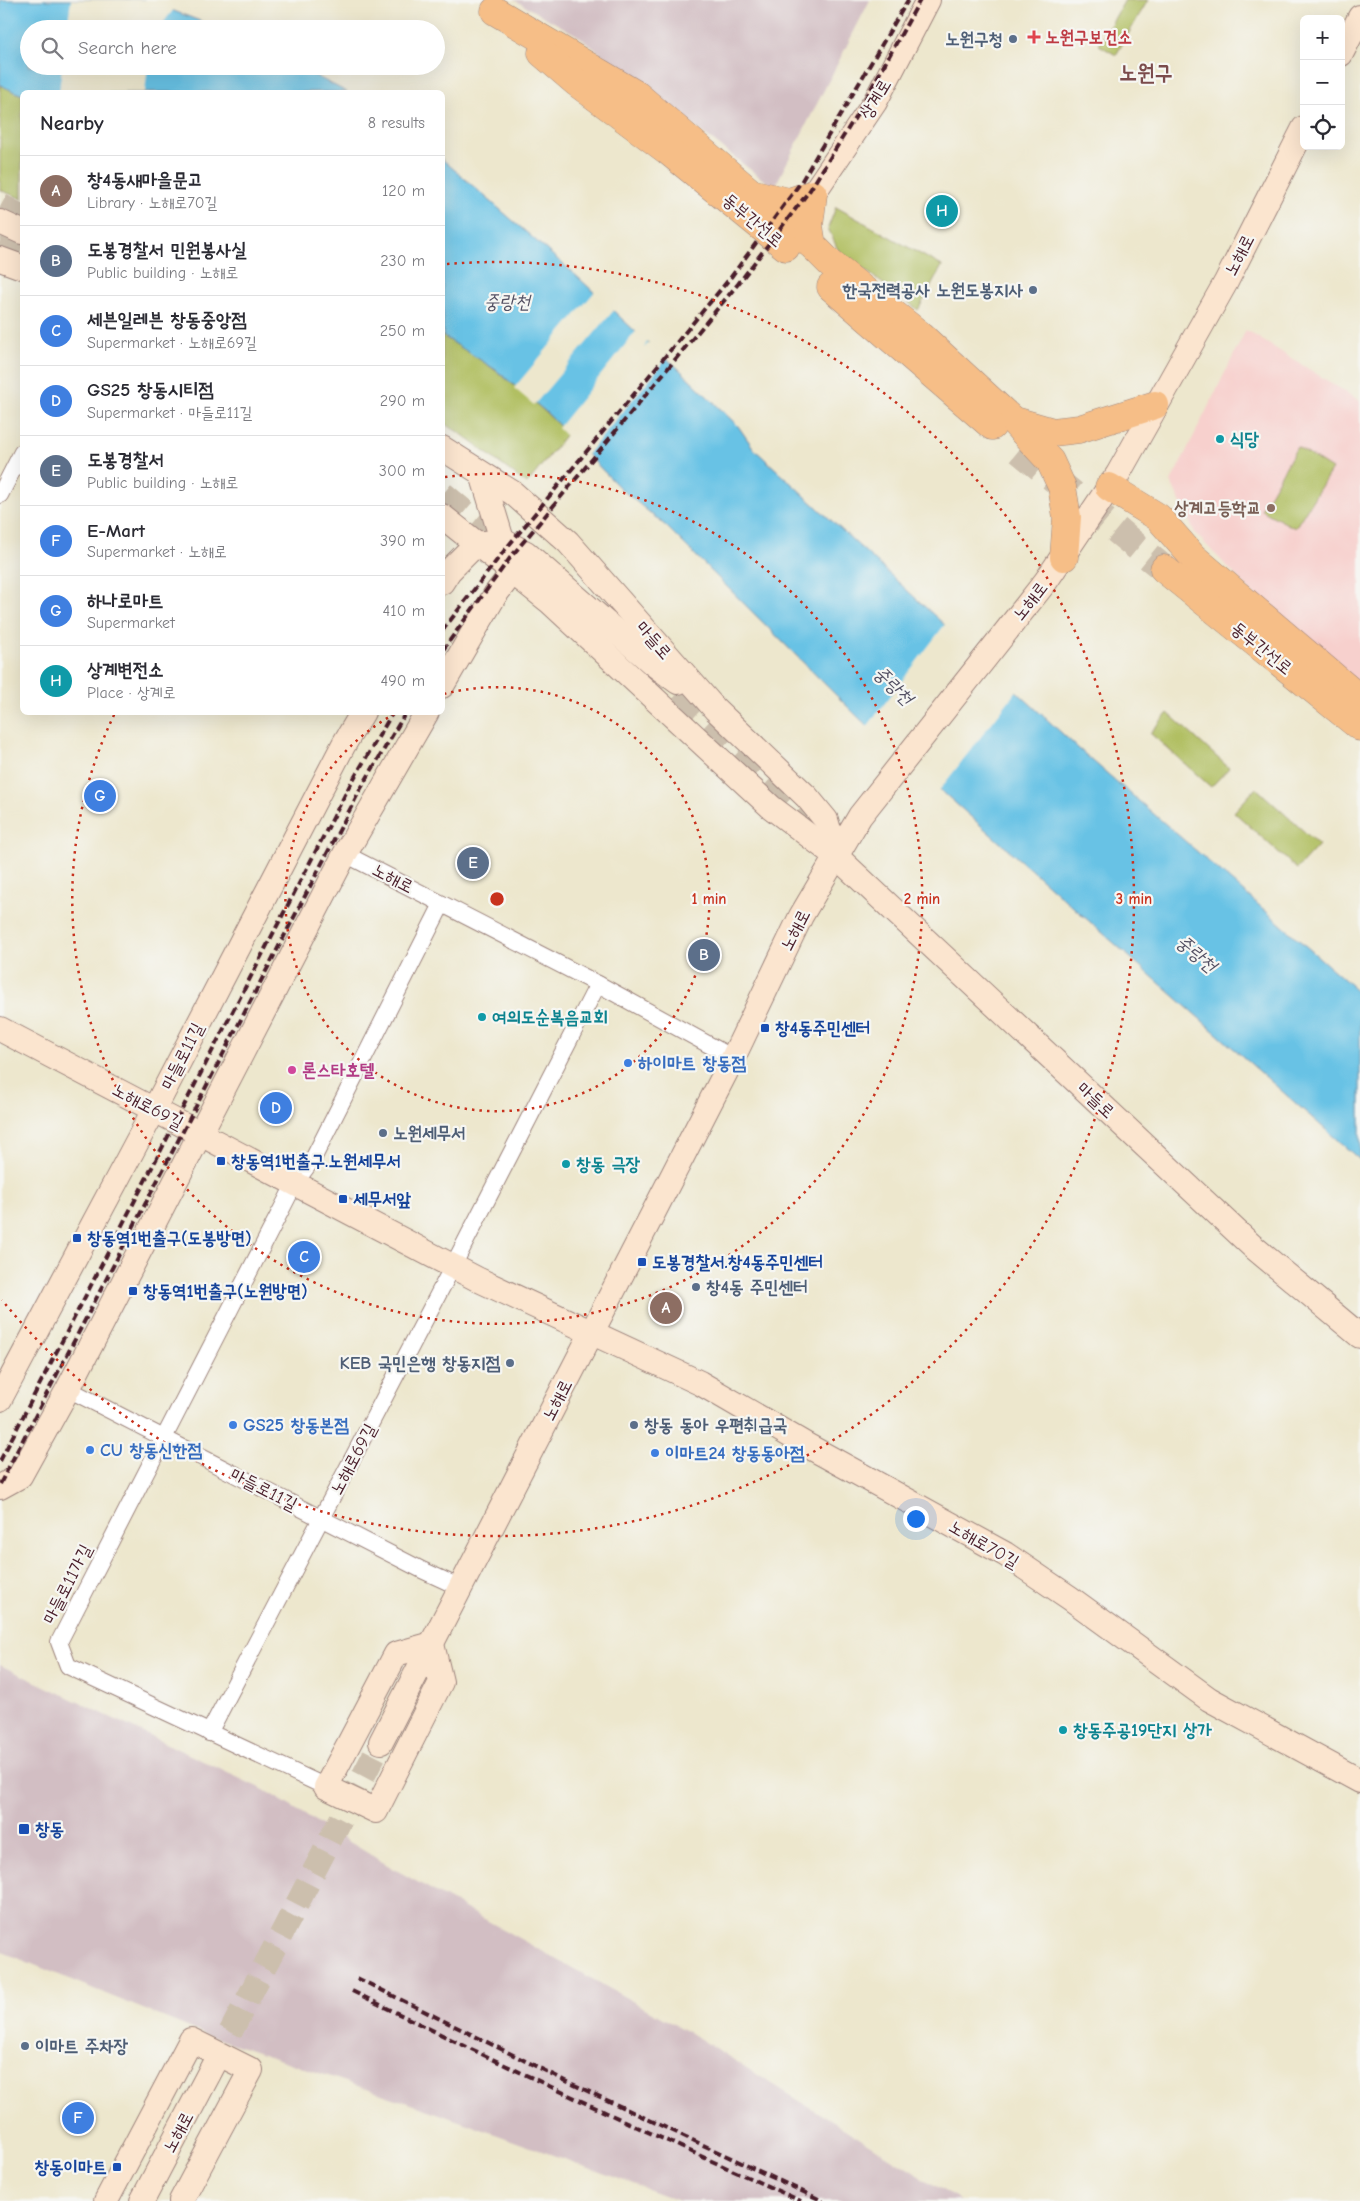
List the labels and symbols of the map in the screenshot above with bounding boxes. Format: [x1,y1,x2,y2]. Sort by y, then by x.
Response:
place label: 노원구보건소 [1045,27,1132,48]
place label: 노원구청 [945,29,1003,50]
marker: 노원구보건소 [1027,30,1041,44]
marker: 노원구청 [1007,33,1019,45]
district label: 노원구 [1119,60,1173,86]
street label: 상계로 [855,75,896,123]
street label: 동부간선로 [718,189,787,252]
pin: H [926,192,958,230]
street label: 노해로 [1220,231,1259,279]
place label: 한국전력공사 노원도봉지사 [842,280,1024,301]
marker: 한국전력공사 노원도봉지사 [1027,284,1039,296]
water label: 중랑천 [484,291,532,313]
place label: 식당 [1230,429,1259,450]
marker: 식당 [1214,433,1226,445]
place label: 상계고등학교 [1174,498,1261,519]
marker: 상계고등학교 [1265,502,1277,514]
street label: 노해로 [1009,578,1052,625]
street label: 마들로 [631,617,676,664]
street label: 동부간선로 [1227,617,1296,679]
water label: 중랑천 [869,662,919,711]
pin: G [84,777,116,815]
pin: E [457,844,489,882]
street label: 노해로 [369,859,417,898]
centre of rings [488,890,506,908]
text: 1 min [692,890,726,908]
text: 2 min [904,890,940,908]
text: 3 min [1116,890,1152,908]
street label: 노해로 [776,906,815,954]
water label: 중랑천 [1172,931,1222,978]
pin: B [688,936,720,974]
place label: 여의도순복음교회 [492,1007,608,1028]
marker: 여의도순복음교회 [476,1011,488,1023]
place label: 창4동주민센터 [775,1018,870,1039]
street label: 마들로11길 [157,1019,208,1093]
marker: 창4동주민센터 [759,1022,771,1034]
place label: 하이마트 창동점 [638,1053,746,1074]
marker: 하이마트 창동점 [622,1057,634,1069]
place label: 론스타호텔 [302,1060,375,1081]
marker: 론스타호텔 [286,1064,298,1076]
street label: 마들로 [1073,1078,1119,1123]
street label: 노해로69길 [109,1079,187,1134]
pin: D [260,1089,292,1127]
place label: 노원세무서 [393,1123,465,1144]
marker: 노원세무서 [377,1127,389,1139]
place label: 창동역1번출구.노원세무서 [231,1151,401,1172]
place label: 창동 극장 [576,1154,641,1175]
marker: 창동역1번출구.노원세무서 [215,1155,227,1167]
marker: 창동 극장 [560,1158,572,1170]
place label: 세무서앞 [353,1189,411,1210]
marker: 세무서앞 [337,1193,349,1205]
place label: 창동역1번출구(도봉방면) [87,1228,252,1249]
marker: 창동역1번출구(도봉방면) [71,1232,83,1244]
pin: C [288,1238,320,1276]
place label: 도봉경찰서.창4동주민센터 [652,1252,823,1273]
marker: 도봉경찰서.창4동주민센터 [636,1256,648,1268]
place label: 창4동 주민센터 [706,1277,808,1298]
place label: 창동역1번출구(노원방면) [143,1281,308,1302]
marker: 창4동 주민센터 [690,1281,702,1293]
marker: 창동역1번출구(노원방면) [127,1285,139,1297]
pin: A [650,1289,682,1327]
place label: KEB 국민은행 창동지점 [340,1353,501,1374]
marker: KEB 국민은행 창동지점 [504,1357,516,1369]
street label: 노해로 [538,1376,577,1424]
place label: GS25 창동본점 [243,1415,349,1436]
place label: 창동 동아 우편취급국 [644,1415,787,1436]
marker: GS25 창동본점 [227,1419,239,1431]
marker: 창동 동아 우편취급국 [628,1419,640,1431]
street label: 노해로69길 [326,1420,381,1498]
place label: CU 창동신한점 [100,1440,202,1461]
place label: 이마트24 창동동아점 [665,1443,805,1464]
marker: CU 창동신한점 [84,1444,96,1456]
marker: 이마트24 창동동아점 [649,1447,661,1459]
street label: 마들로11길 [227,1464,301,1515]
your location [903,1506,929,1532]
street label: 노해로70길 [945,1516,1023,1573]
street label: 마들로11가길 [38,1540,97,1628]
place label: 창동주공19단지 상가 [1073,1720,1212,1741]
marker: 창동주공19단지 상가 [1057,1724,1069,1736]
place label: 창동 [35,1819,64,1840]
marker: 창동 [17,1822,31,1836]
place label: 이마트 주차장 [35,2036,129,2057]
marker: 이마트 주차장 [19,2040,31,2052]
pin: F [62,2099,94,2137]
street label: 노해로 [159,2108,198,2156]
place label: 창동이마트 [35,2157,107,2178]
marker: 창동이마트 [111,2161,123,2173]

